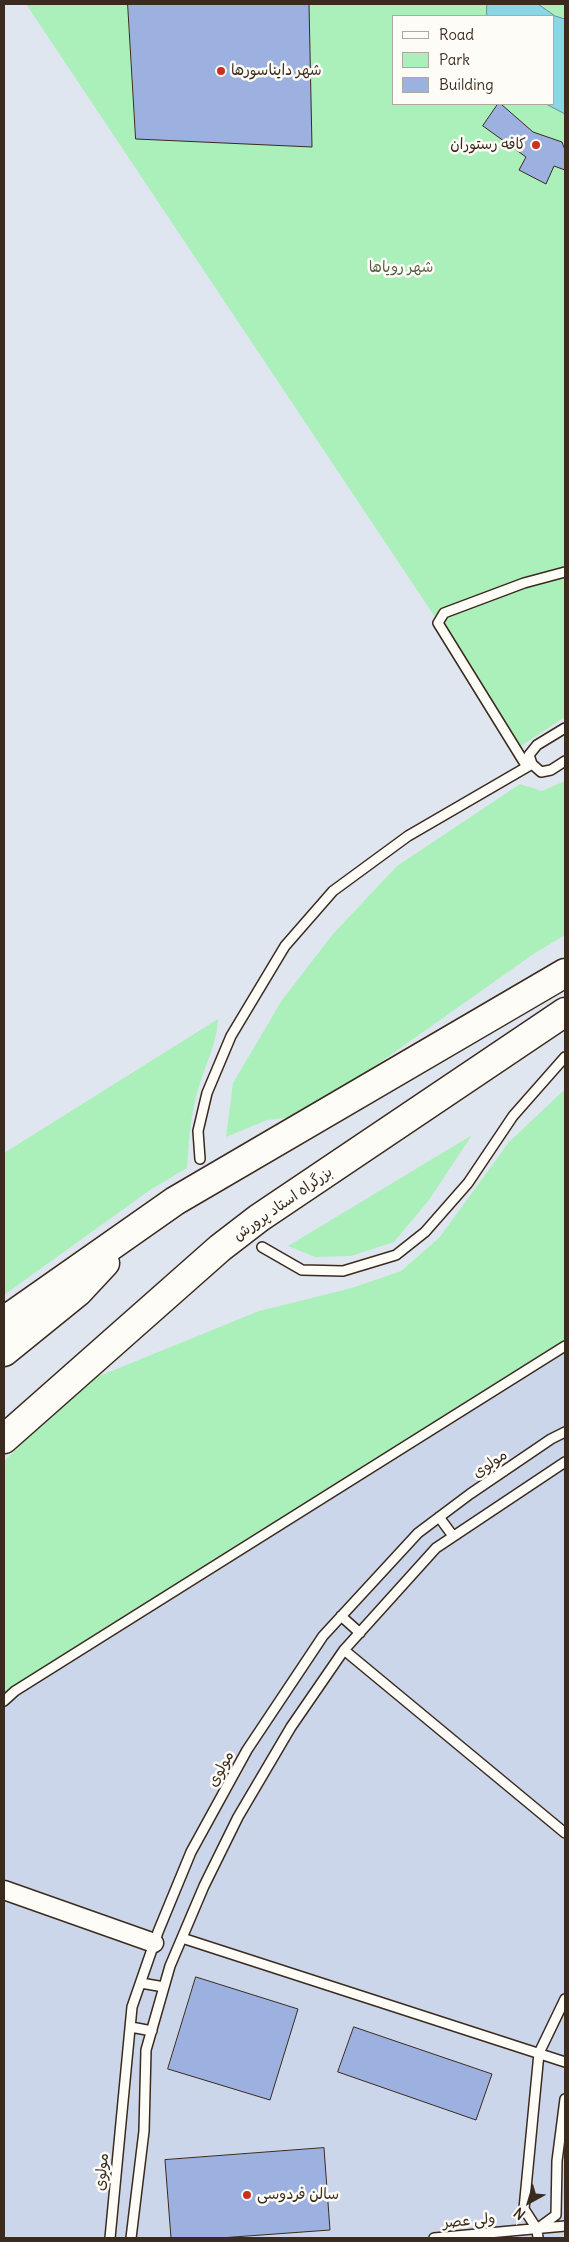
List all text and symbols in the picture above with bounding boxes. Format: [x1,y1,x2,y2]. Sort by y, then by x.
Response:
legend [392,15,554,105]
text: Road [439,25,474,44]
text: Park [439,50,470,69]
place label: شهر دایناسورها [231,62,322,80]
marker: شهر دایناسورها [215,65,227,77]
text: Building [439,75,494,94]
place label: کافه رستوران [450,136,526,154]
marker: کافه رستوران [530,139,542,151]
park label: شهر رویاها [369,259,433,277]
street label: بزرگراه استاد پرورش [230,1163,336,1245]
street label: مولوی [469,1446,511,1482]
street label: مولوی [204,1748,238,1790]
street label: مولوی [91,2152,113,2192]
north arrow [504,2177,554,2227]
place label: سالن فردوسی [257,2186,339,2204]
marker: سالن فردوسی [241,2189,253,2201]
text: N [510,2204,529,2224]
street label: ولی عصر [442,2210,496,2232]

